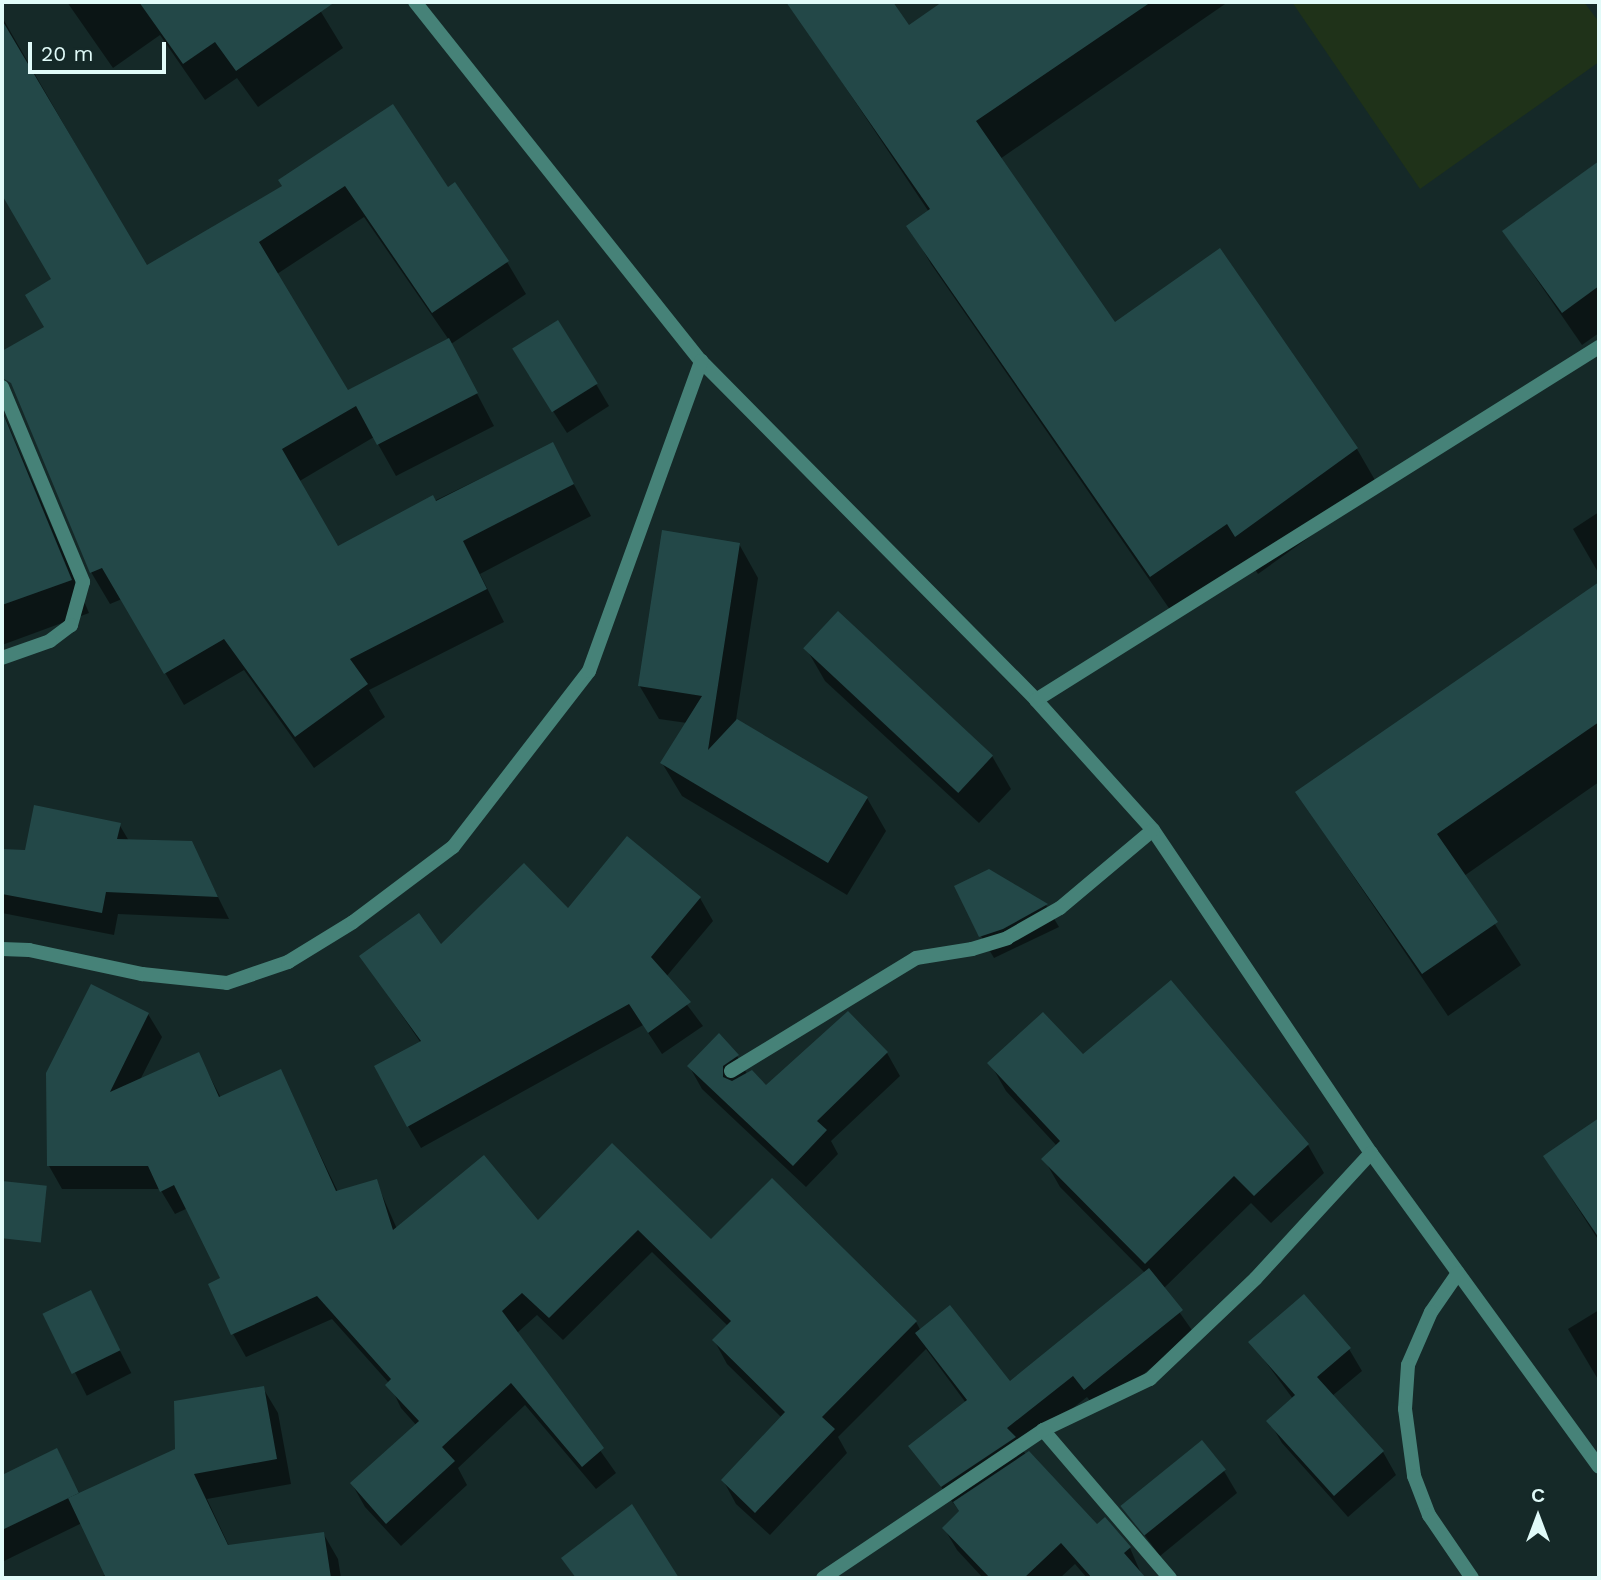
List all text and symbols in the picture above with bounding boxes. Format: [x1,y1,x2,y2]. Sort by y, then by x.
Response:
scale bar [32,28,170,72]
text: 20 m [41,41,93,66]
north arrow [1503,1482,1573,1552]
text: С [1531,1484,1545,1507]

